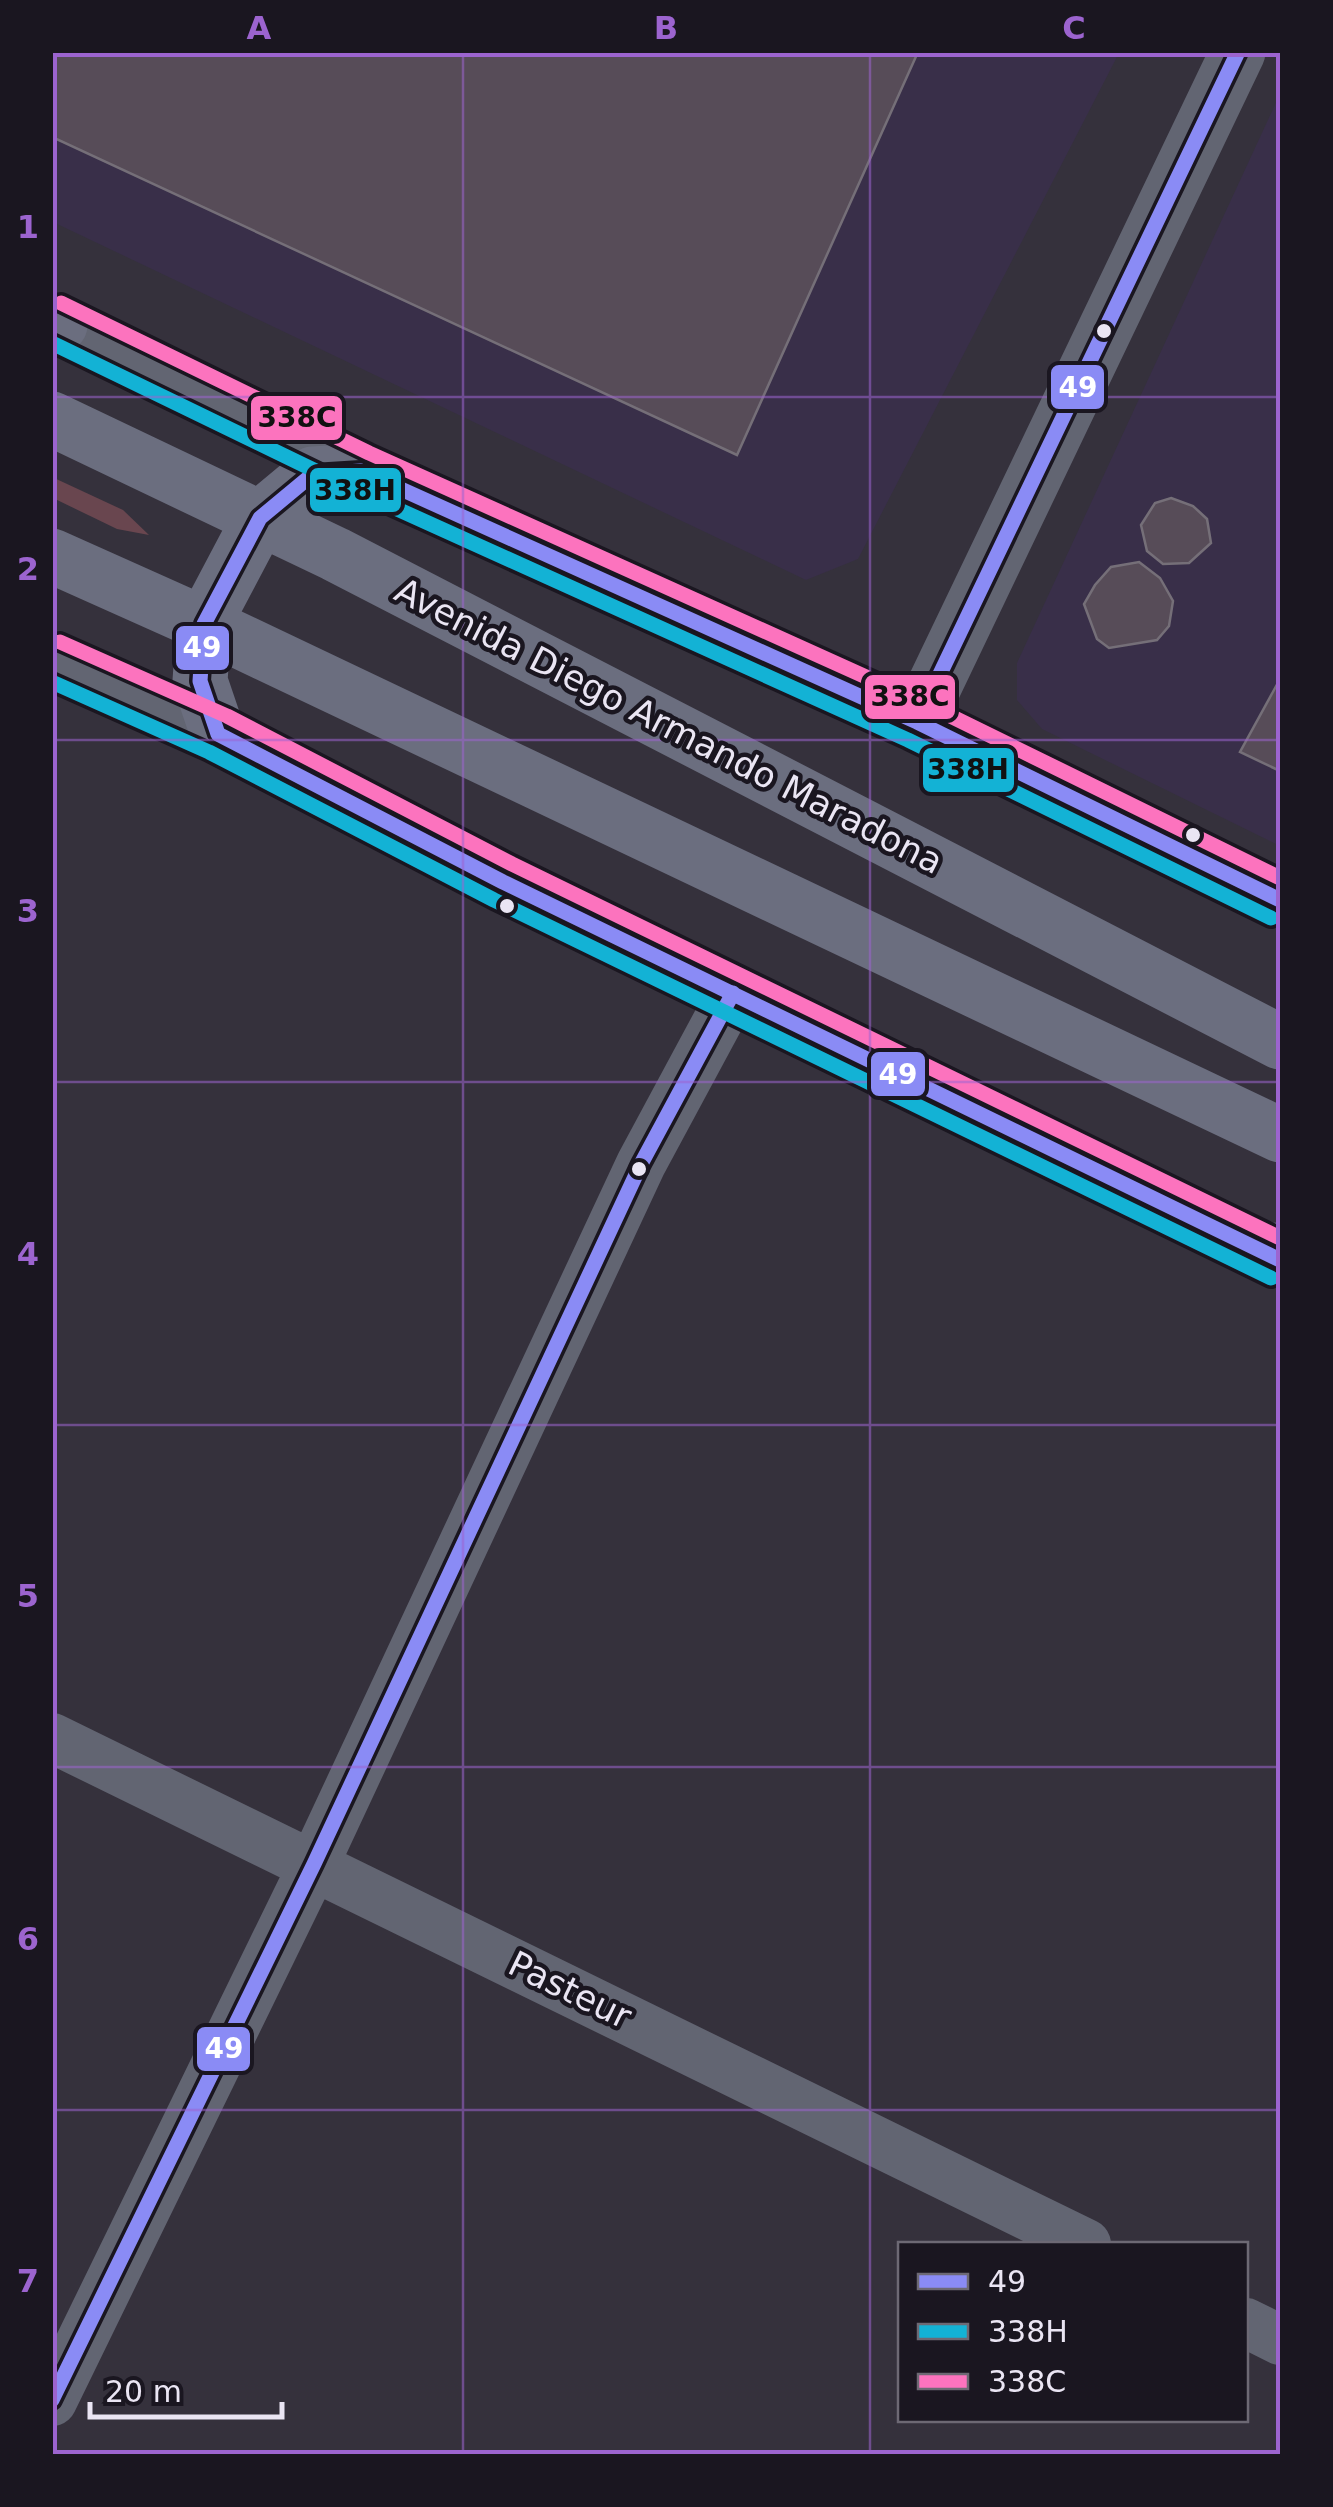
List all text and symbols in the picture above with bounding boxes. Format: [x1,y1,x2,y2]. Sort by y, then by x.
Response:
text: A [247,9,272,47]
text: B [654,9,678,47]
text: C [1062,9,1086,47]
text: 1 [17,208,39,246]
unlabelled marker [1094,321,1114,341]
line badge: 49 [1049,363,1106,411]
text: 49 [1059,371,1097,404]
line badge: 338C [249,394,344,442]
text: 338C [258,401,337,434]
line badge: 338H [308,466,403,514]
text: 338H [314,474,396,507]
text: 2 [17,550,39,588]
street label: Avenida Diego Armando Maradona [389,570,949,882]
line badge: 49 [174,624,231,672]
text: 49 [183,631,221,664]
line badge: 338C [863,673,957,721]
text: 338C [871,680,950,713]
line badge: 338H [921,746,1016,794]
text: 338H [927,753,1009,786]
unlabelled marker [1183,825,1203,845]
text: 3 [17,892,39,930]
unlabelled marker [497,896,517,916]
line badge: 49 [869,1050,927,1098]
text: 49 [879,1058,917,1091]
unlabelled marker [629,1159,649,1179]
text: 4 [17,1235,39,1273]
text: 5 [17,1577,39,1615]
text: 6 [17,1920,39,1958]
street label: Pasteur [502,1943,638,2037]
line badge: 49 [195,2025,252,2073]
text: 49 [205,2032,243,2065]
legend [898,2242,1248,2422]
text: 7 [17,2262,39,2300]
text: 49 [988,2264,1026,2299]
text: 338H [988,2314,1068,2349]
scale bar [90,2357,282,2419]
text: 338C [988,2364,1066,2399]
text: 20 m [105,2374,182,2409]

